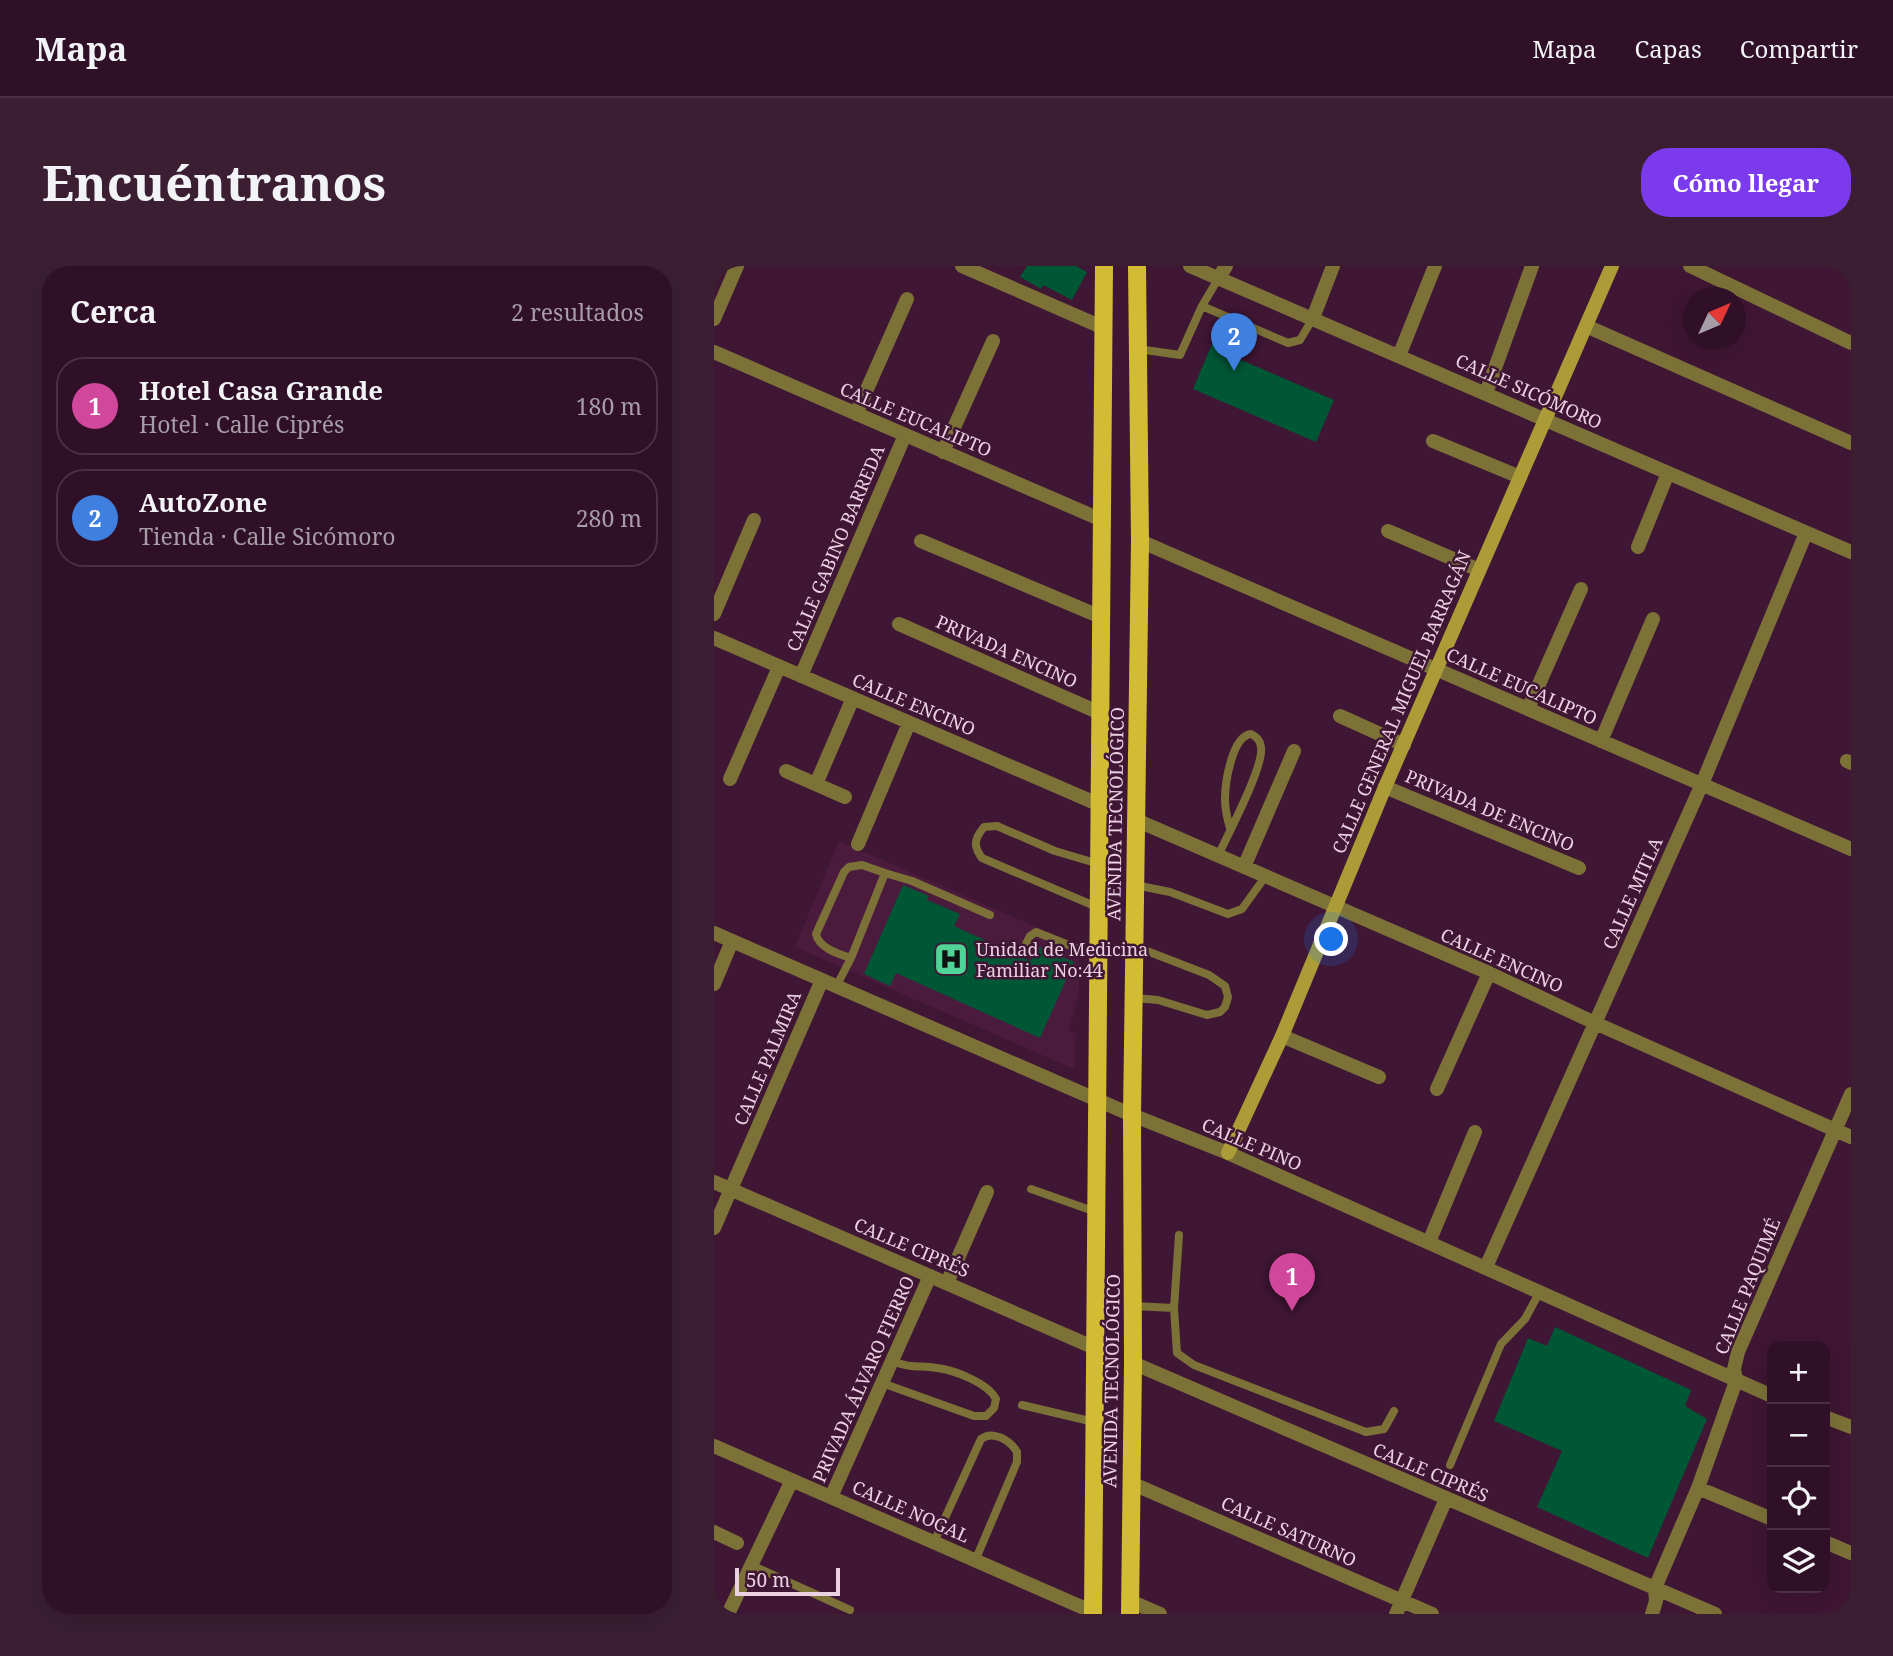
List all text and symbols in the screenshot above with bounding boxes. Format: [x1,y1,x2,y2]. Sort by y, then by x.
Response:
text: Mapa [35,26,127,71]
text: Mapa [1532,32,1596,65]
text: Capas [1634,32,1702,65]
text: Compartir [1740,32,1858,65]
button: Cómo llegar [1641,148,1851,217]
text: Encuéntranos [42,149,386,215]
north arrow [1683,287,1746,350]
text: Cerca [70,291,157,332]
text: 2 resultados [511,296,644,328]
pin: 2 [1211,313,1257,371]
street label: CALLE SICÓMORO [1452,348,1606,434]
text: Hotel Casa Grande [139,372,383,408]
street label: CALLE EUCALIPTO [836,376,996,462]
text: 1 [89,390,102,422]
text: 180 m [576,390,642,422]
text: Hotel · Calle Ciprés [139,408,344,440]
street label: CALLE GABINO BARREDA [781,441,890,655]
text: AutoZone [139,484,267,520]
text: 2 [89,502,102,534]
text: 280 m [576,502,642,534]
text: Tienda · Calle Sicómoro [139,520,396,552]
street label: CALLE GENERAL MIGUEL BARRAGÁN [1326,546,1476,857]
street label: PRIVADA ENCINO [932,609,1082,693]
street label: CALLE EUCALIPTO [1443,642,1601,730]
street label: CALLE ENCINO [849,667,979,741]
street label: AVENIDA TECNOLÓGICO [1101,707,1129,921]
street label: PRIVADA DE ENCINO [1402,764,1578,856]
street label: CALLE MITLA [1597,833,1668,953]
your location [1314,922,1348,956]
street label: CALLE ENCINO [1437,922,1567,998]
place label: Unidad de Medicina Familiar No:44 [976,937,1148,982]
hospital icon: Unidad de Medicina Familiar No:44 [932,940,970,978]
street label: CALLE PALMIRA [728,987,806,1129]
street label: CALLE PINO [1198,1112,1306,1176]
street label: CALLE CIPRÉS [851,1212,973,1282]
street label: CALLE PAQUIMÉ [1709,1214,1785,1358]
pin: 1 [1269,1253,1315,1311]
street label: PRIVADA ÁLVARO FIERRO [807,1272,919,1486]
street label: AVENIDA TECNOLÓGICO [1097,1274,1125,1488]
map controls [1767,1341,1830,1593]
button: + [1767,1341,1830,1404]
button: − [1767,1404,1830,1467]
street label: CALLE CIPRÉS [1370,1437,1492,1507]
button: locate [1767,1467,1830,1530]
street label: CALLE NOGAL [849,1474,973,1548]
street label: CALLE SATURNO [1217,1490,1361,1572]
button: layers [1767,1530,1830,1593]
scale bar [735,1565,840,1597]
text: 50 m [746,1567,790,1593]

